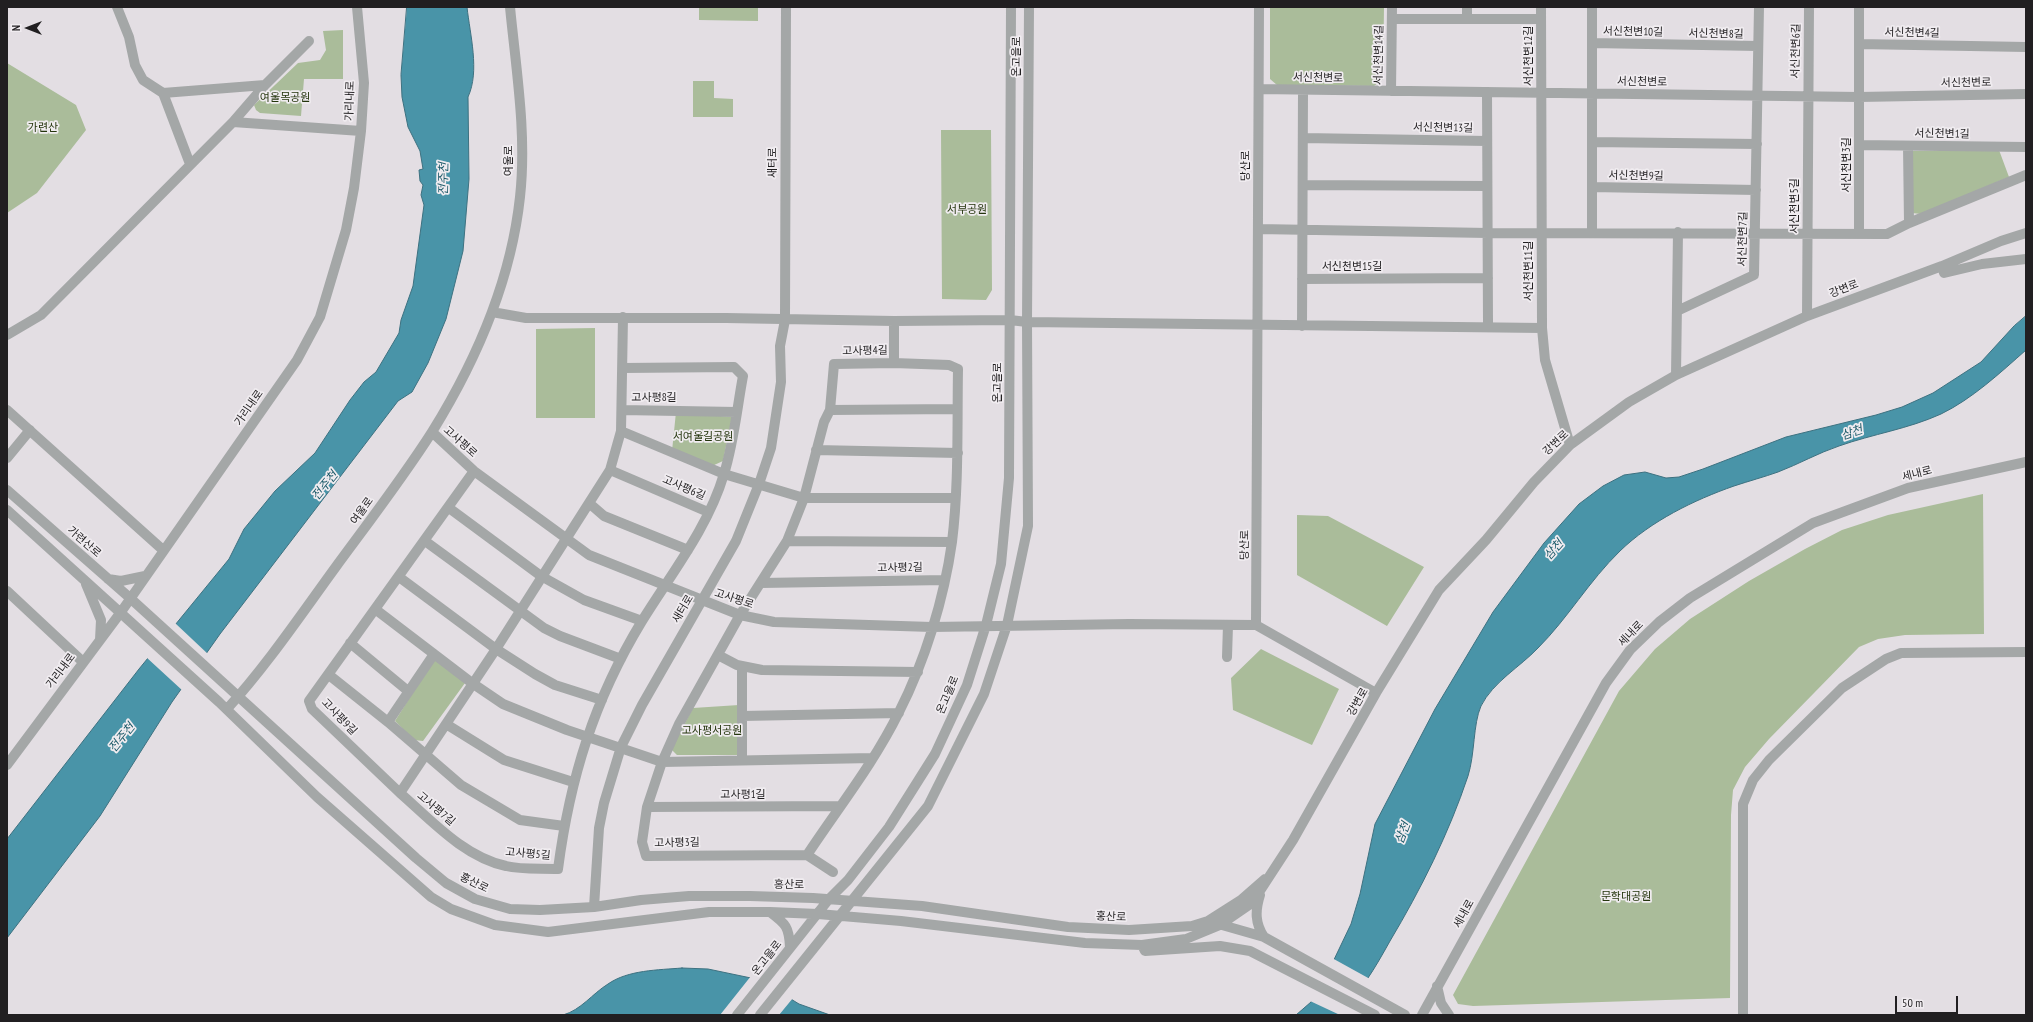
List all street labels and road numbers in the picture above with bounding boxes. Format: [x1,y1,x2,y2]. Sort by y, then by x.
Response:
street label: 서신천변6길 [1789,23,1803,79]
street label: 서신천변14길 [1372,25,1386,85]
street label: 서신천변10길 [1603,25,1663,39]
street label: 서신천변12길 [1522,26,1536,86]
street label: 서신천변4길 [1884,26,1940,40]
street label: 서신천변8길 [1688,27,1744,41]
street label: 온고을로 [1010,37,1024,77]
street label: 서신천변로 [1293,71,1343,85]
street label: 서신천변로 [1617,75,1667,89]
street label: 서신천변로 [1941,76,1991,90]
street label: 가리내로 [343,81,357,121]
street label: 서신천변13길 [1413,121,1473,135]
street label: 서신천변1길 [1914,127,1970,141]
street label: 서신천변3길 [1840,137,1854,193]
street label: 여울로 [502,146,516,176]
street label: 새터로 [766,148,780,178]
street label: 당산로 [1239,151,1253,181]
street label: 서신천변9길 [1608,169,1664,183]
street label: 서신천변5길 [1788,178,1802,234]
street label: 서신천변7길 [1736,211,1750,267]
street label: 서신천변11길 [1522,241,1536,301]
street label: 서신천변15길 [1322,260,1382,274]
street label: 강변로 [1827,277,1861,301]
street label: 고사평4길 [842,344,888,358]
street label: 온고을로 [991,363,1005,403]
street label: 가리내로 [232,388,266,428]
street label: 고사평8길 [631,391,677,405]
street label: 고사평로 [441,424,479,460]
street label: 강변로 [1540,428,1572,458]
street label: 세내로 [1901,464,1933,484]
street label: 고사평6길 [661,473,707,503]
street label: 여울로 [348,495,376,527]
street label: 가련산로 [64,524,104,560]
street label: 당산로 [1238,530,1252,560]
street label: 고사평2길 [877,561,923,575]
street label: 고사평로 [713,586,755,612]
street label: 새터로 [670,593,696,625]
street label: 세내로 [1616,618,1646,650]
street label: 가리내로 [44,651,78,691]
street label: 온고을로 [934,674,962,716]
street label: 강변로 [1345,686,1371,718]
street label: 고사평9길 [318,696,360,738]
street label: 고사평1길 [720,788,766,802]
street label: 고사평7길 [414,789,458,829]
street label: 고사평3길 [654,836,700,850]
street label: 고사평5길 [505,845,551,863]
street label: 홍산로 [457,870,491,896]
street label: 홍산로 [774,878,804,892]
street label: 세내로 [1451,898,1477,930]
street label: 홍산로 [1096,910,1126,924]
street label: 온고을로 [749,938,785,978]

